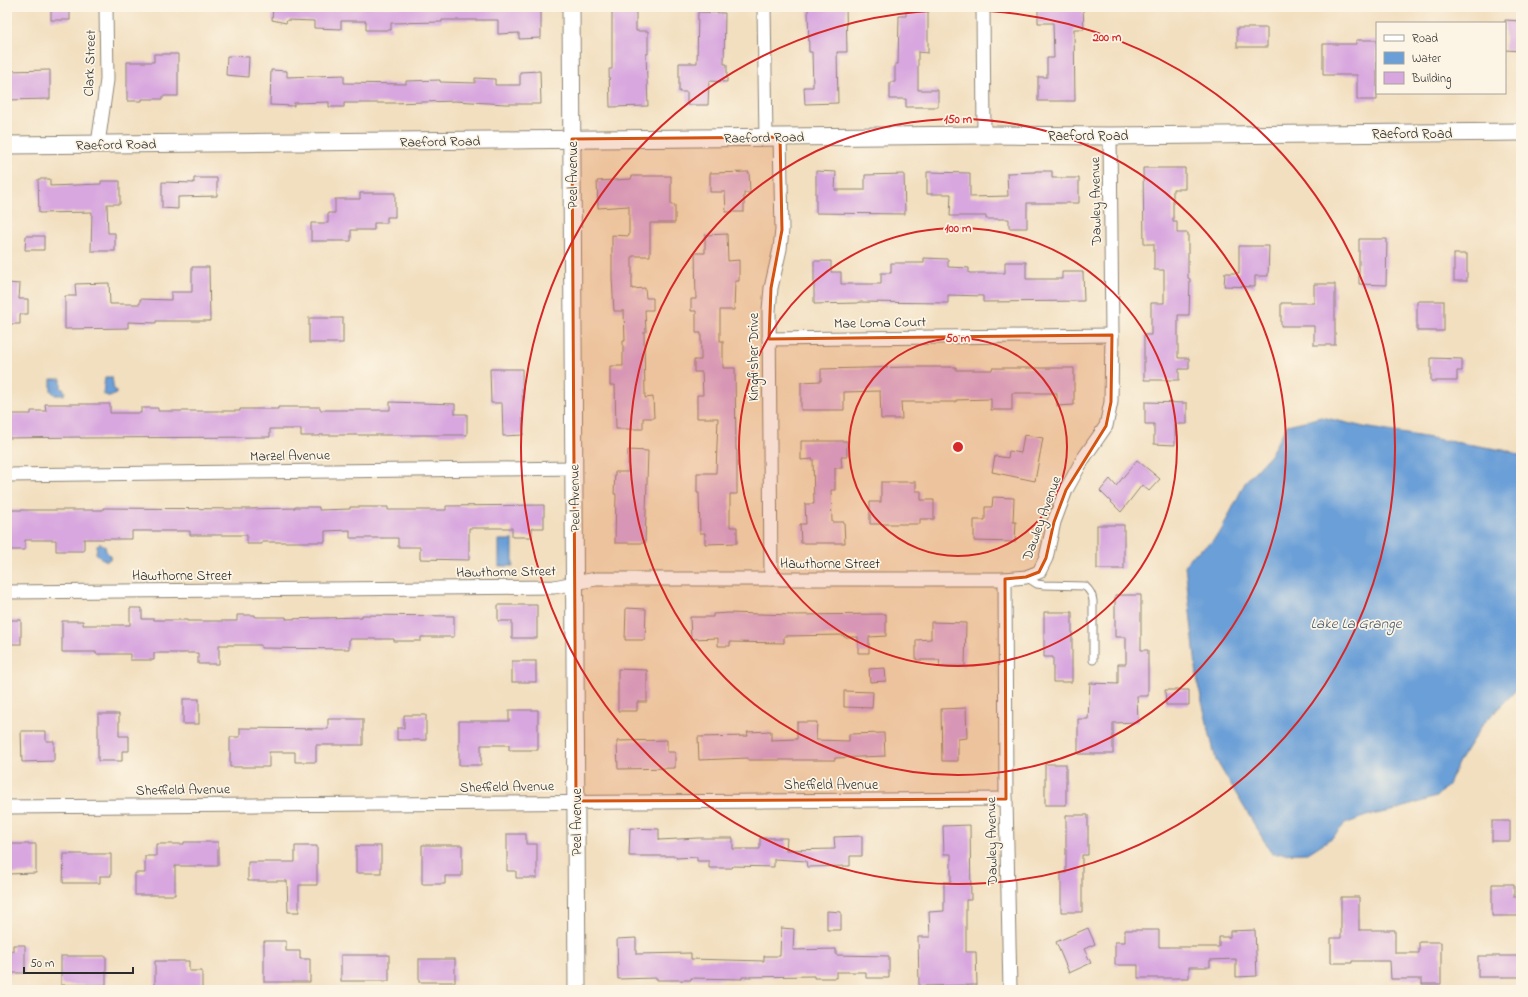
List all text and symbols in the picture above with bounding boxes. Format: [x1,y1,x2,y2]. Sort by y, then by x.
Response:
legend [1376,22,1506,94]
street label: Clark Street [79,29,102,97]
text: 200 m [1092,29,1122,47]
text: Road [1412,30,1438,48]
text: Water [1412,50,1441,68]
text: Building [1411,70,1451,89]
text: 150 m [944,111,973,129]
street label: Raeford Road [1372,124,1452,145]
street label: Raeford Road [1048,126,1128,147]
street label: Raeford Road [724,127,805,150]
street label: Raeford Road [400,131,481,154]
street label: Raeford Road [76,134,157,157]
street label: Peel Avenue [563,141,584,209]
street label: Dawley Avenue [1085,156,1109,246]
text: 100 m [945,220,972,238]
street label: Kingfisher Drive [744,312,766,401]
street label: Mae Loma Court [834,312,927,335]
text: 50 m [946,330,971,348]
centre of rings [951,440,965,454]
street label: Marzel Avenue [250,445,331,468]
street label: Peel Avenue [564,463,587,532]
street label: Dawley Avenue [1017,473,1069,565]
street label: Hawthorne Street [780,554,880,575]
street label: Hawthorne Street [456,561,556,584]
street label: Hawthorne Street [132,566,232,587]
water label: Lake La Grange [1310,613,1403,636]
street label: Sheffield Avenue [784,775,879,796]
street label: Sheffield Avenue [460,776,555,799]
street label: Sheffield Avenue [136,779,231,802]
street label: Peel Avenue [567,788,588,856]
street label: Dawley Avenue [981,796,1005,886]
scale bar [24,949,133,975]
text: 50 m [30,955,54,973]

